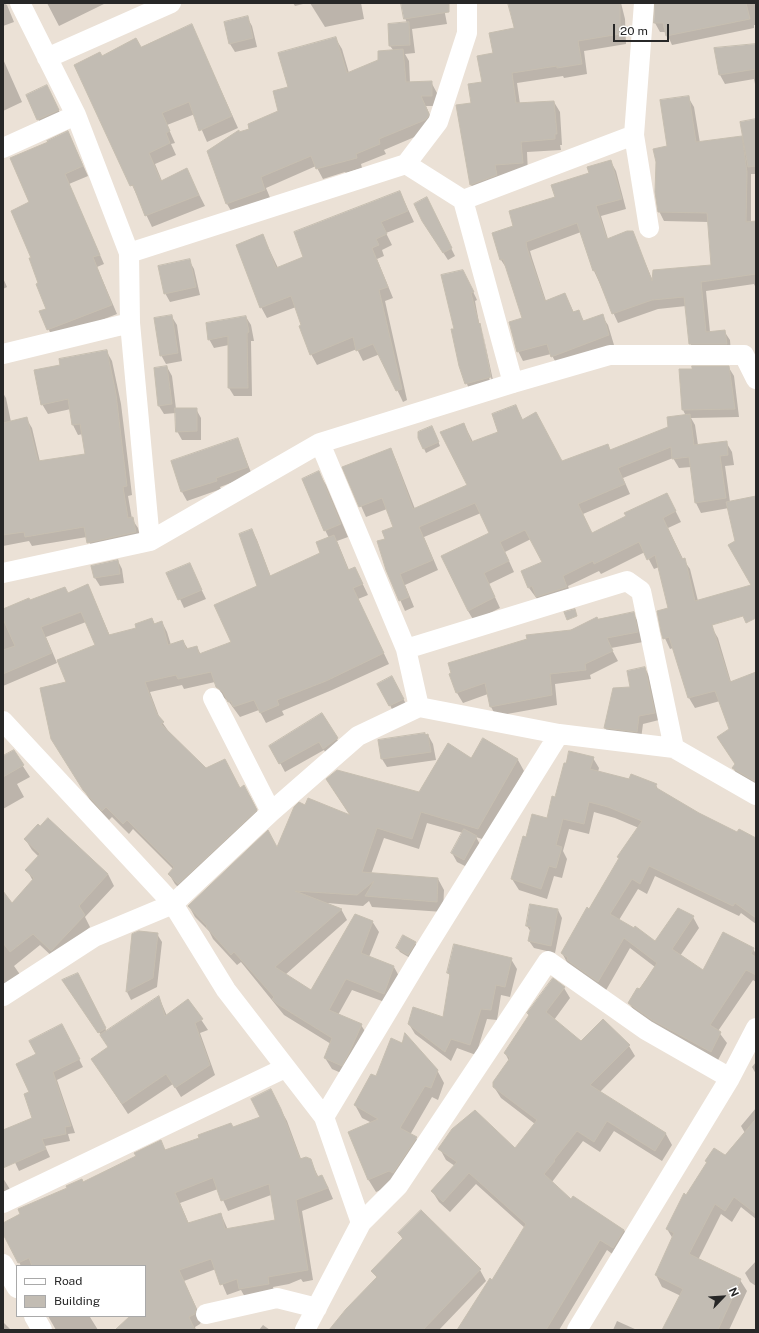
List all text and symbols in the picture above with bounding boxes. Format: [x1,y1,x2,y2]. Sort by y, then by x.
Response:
scale bar [615,16,671,42]
text: 20 m [620,24,648,38]
legend [16,1265,146,1317]
text: Road [54,1274,82,1288]
north arrow [703,1277,743,1317]
text: N [727,1285,741,1298]
text: Building [54,1294,100,1308]

